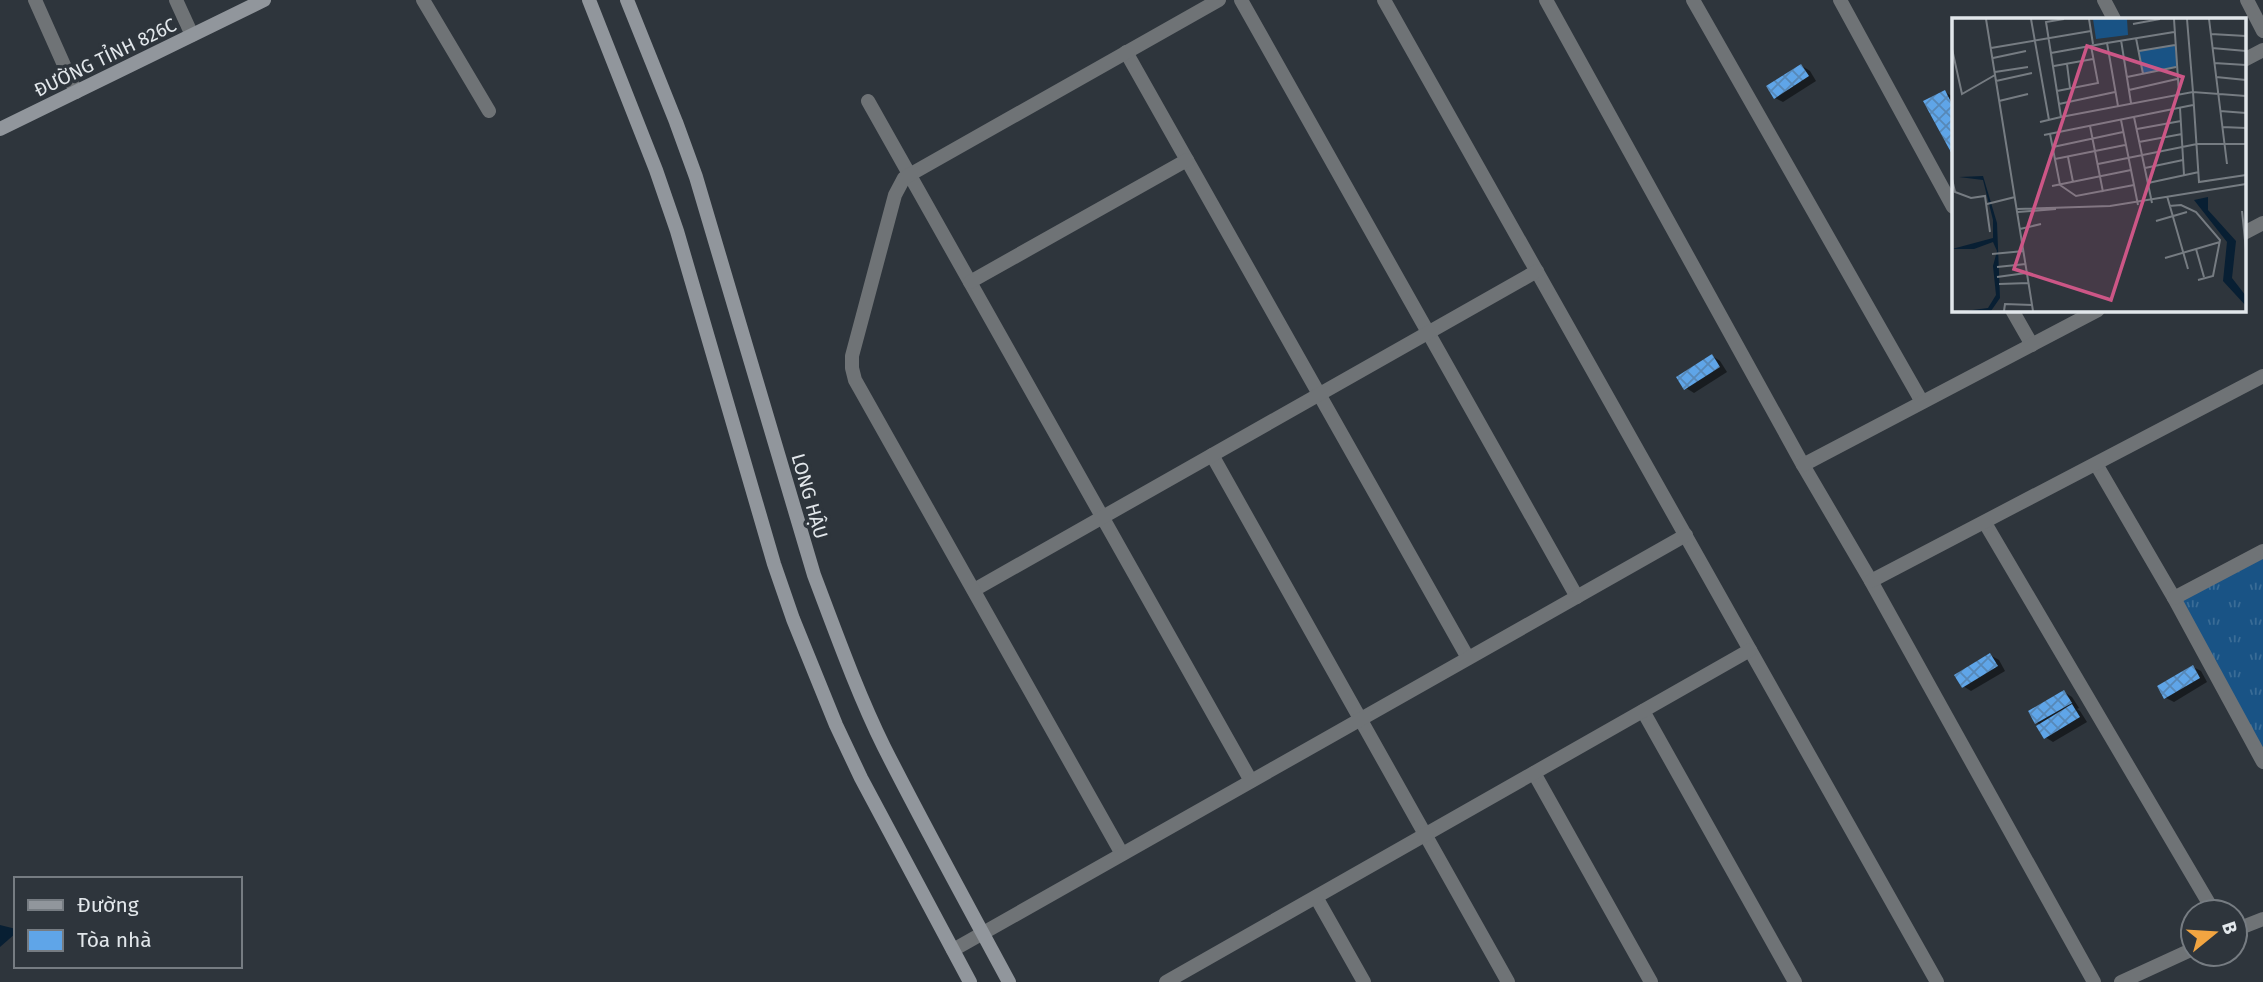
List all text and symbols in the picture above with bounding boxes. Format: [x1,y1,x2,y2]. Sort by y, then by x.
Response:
street label: ĐƯỜNG TỈNH 826C [30,13,180,102]
inset map [1952,18,2246,312]
street label: LONG HẬU [786,451,833,542]
legend [14,877,242,968]
text: Đường [77,892,139,918]
north arrow [2179,898,2249,968]
text: B [2217,919,2243,937]
text: Tòa nhà [77,927,152,953]

